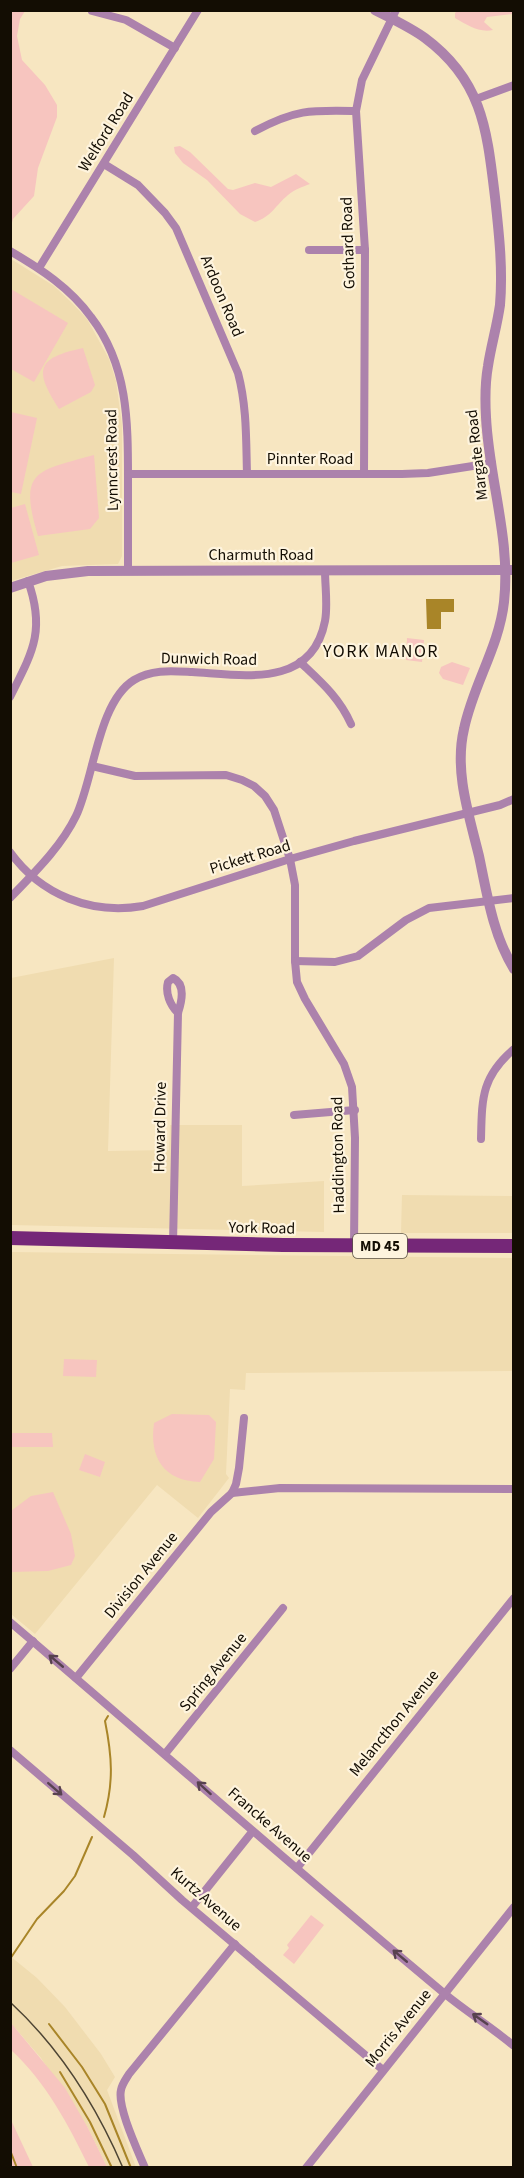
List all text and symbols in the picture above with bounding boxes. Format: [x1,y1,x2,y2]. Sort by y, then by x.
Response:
street label: Welford Road [73,88,139,176]
street label: Gothard Road [335,197,361,289]
street label: Ardoon Road [195,252,249,340]
street label: Margate Road [461,408,493,502]
street label: Lynncrest Road [100,409,124,511]
street label: Pinnter Road [267,448,353,470]
street label: Charmuth Road [208,544,314,566]
district label: YORK MANOR [322,639,439,664]
street label: Dunwich Road [161,647,257,671]
street label: Pickett Road [207,834,293,880]
street label: Howard Drive [148,1081,172,1172]
street label: Haddington Road [326,1096,350,1214]
street label: York Road [227,1216,296,1240]
road number: MD 45 [353,1234,407,1258]
street label: Division Avenue [99,1527,183,1623]
street label: Spring Avenue [174,1628,252,1716]
one-way arrow [49,1654,64,1668]
street label: Melancthon Avenue [344,1665,444,1781]
one-way arrow [197,1781,212,1795]
one-way arrow [47,1782,63,1795]
street label: Francke Avenue [223,1782,317,1868]
street label: Kurtz Avenue [166,1862,246,1936]
one-way arrow [392,1949,408,1962]
street label: Morris Avenue [360,1984,436,2072]
one-way arrow [472,2013,488,2025]

